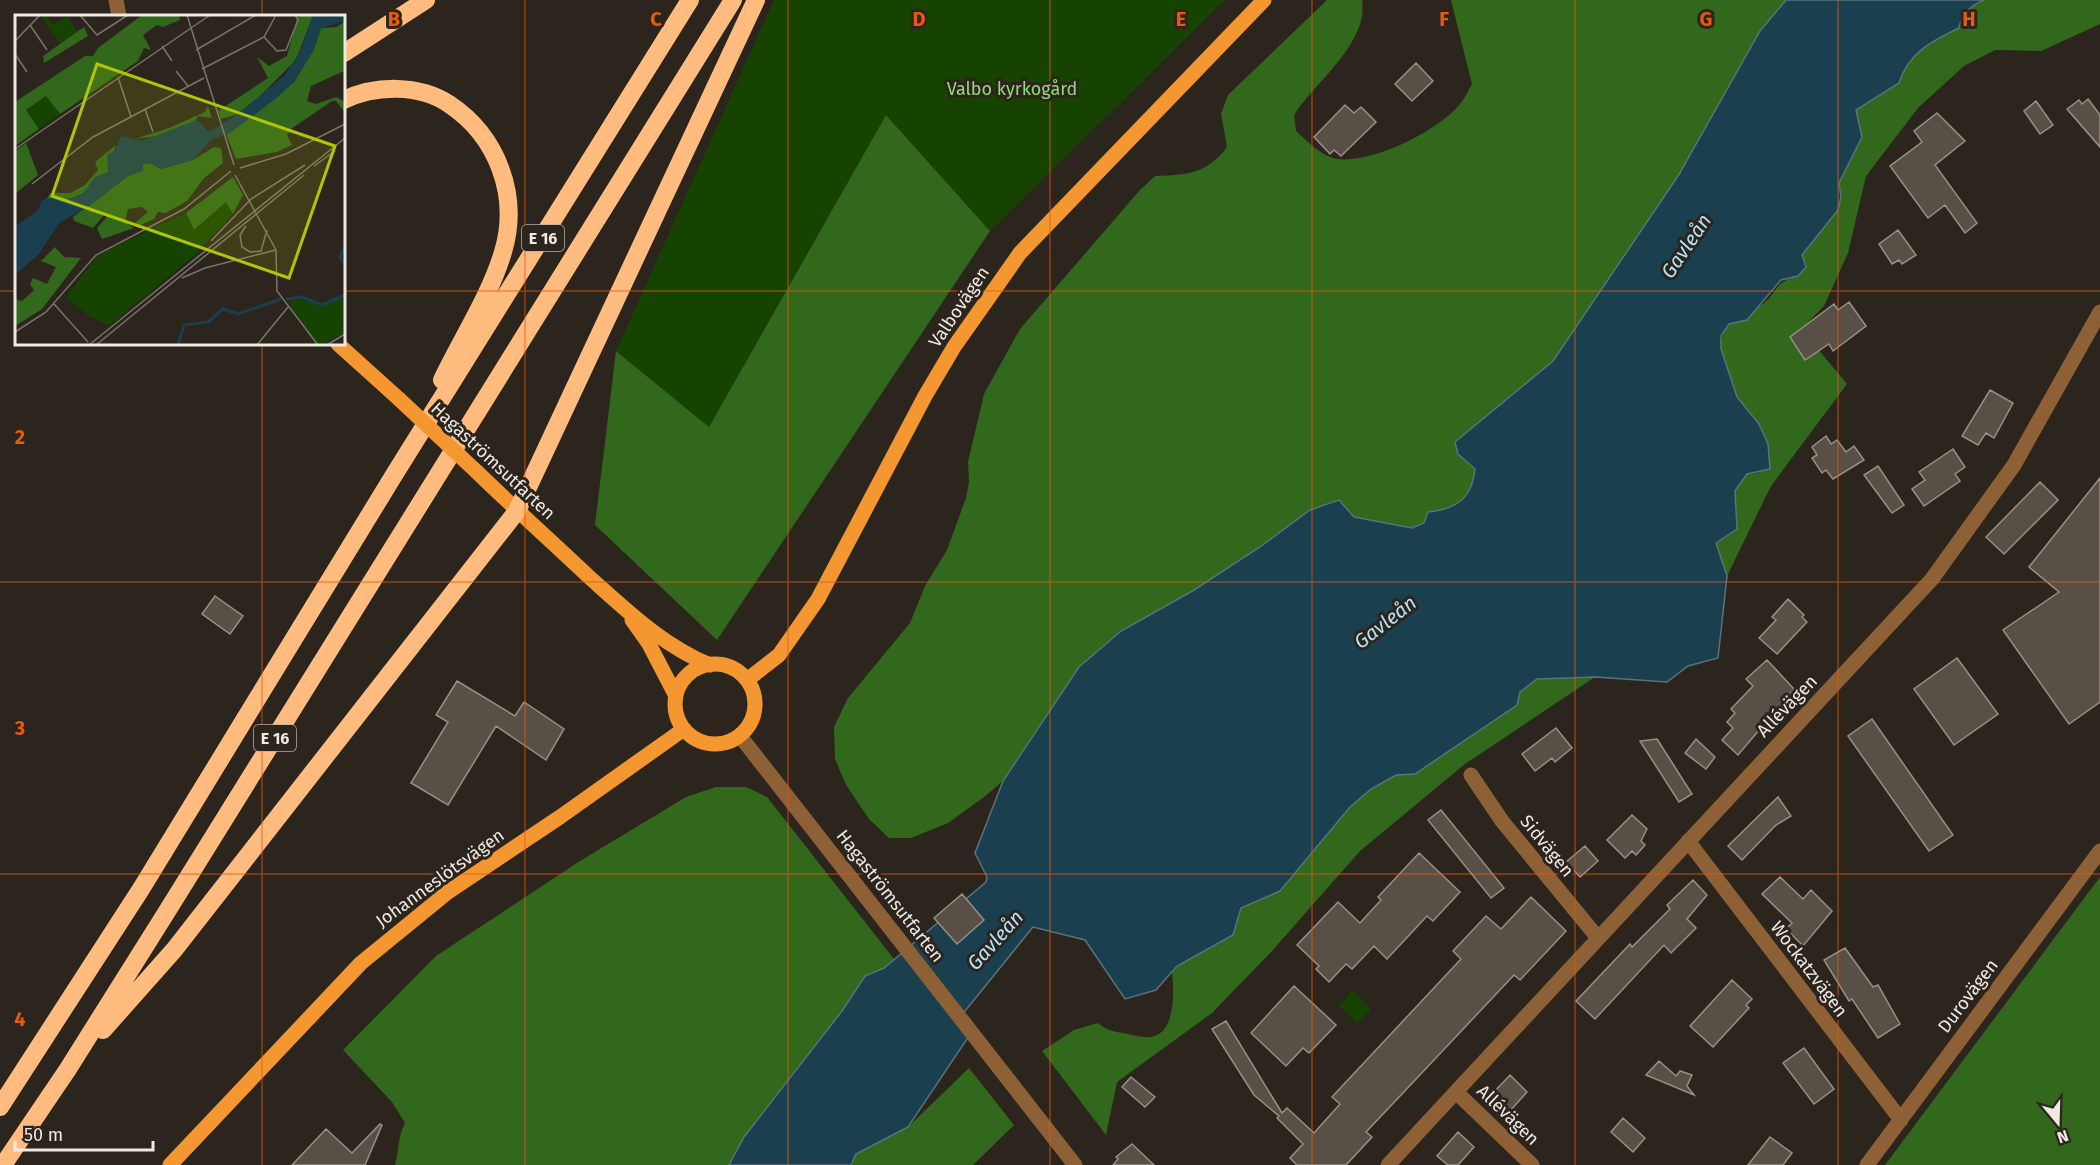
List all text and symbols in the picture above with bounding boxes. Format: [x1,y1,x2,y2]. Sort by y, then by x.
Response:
text: B [388,7,400,31]
text: C [650,7,662,31]
text: D [912,7,926,31]
text: E [1176,7,1186,31]
text: F [1439,7,1449,31]
text: G [1700,7,1712,31]
text: H [1962,7,1976,31]
inset map [15,15,345,345]
park label: Valbo kyrkogård [947,78,1077,100]
water label: Gavleån [1656,209,1716,283]
road number: E 16 [522,225,564,251]
street label: Valbovägen [924,262,994,352]
street label: Hagaströmsutfarten [426,398,560,524]
text: 2 [15,425,25,449]
water label: Gavleån [1349,590,1421,654]
street label: Allévägen [1752,670,1822,742]
text: 3 [14,716,25,740]
road number: E 16 [254,725,296,751]
street label: Sidvägen [1515,811,1579,881]
street label: Johanneslötsvägen [371,824,509,932]
street label: Hagaströmsutfarten [831,825,949,967]
water label: Gavleån [962,905,1028,975]
street label: Wockatzvägen [1766,917,1852,1021]
street label: Durovägen [1933,955,2003,1037]
text: 4 [14,1007,26,1031]
street label: Allévägen [1472,1080,1544,1150]
north arrow [2028,1093,2088,1153]
scale bar [15,1114,153,1152]
text: 50 m [24,1124,63,1146]
text: N [2055,1126,2071,1147]

